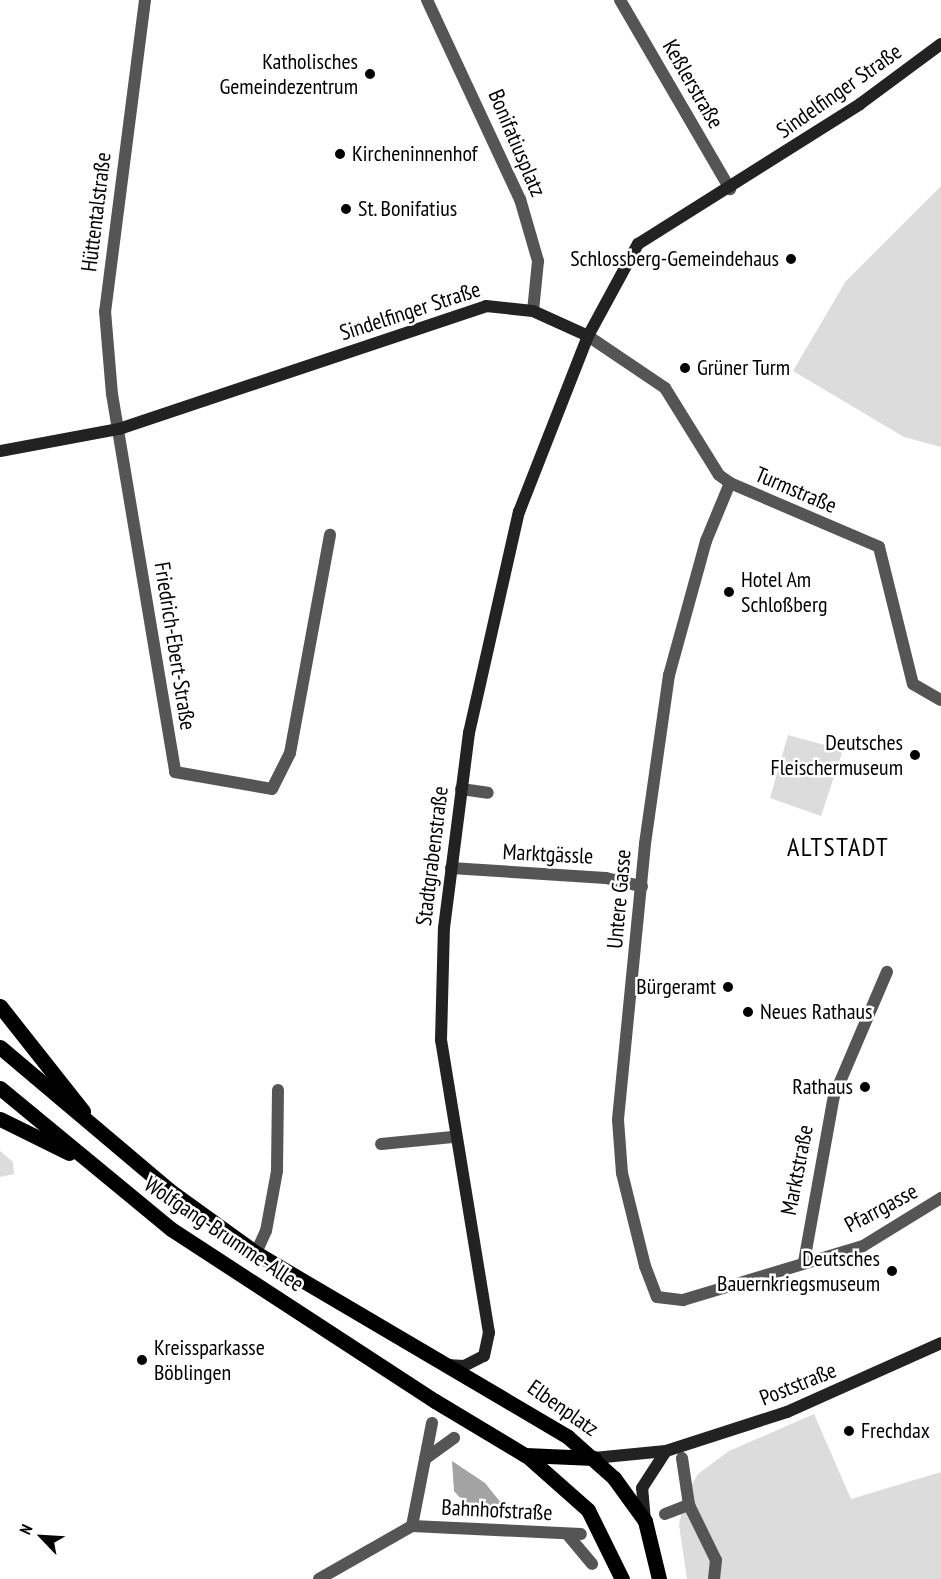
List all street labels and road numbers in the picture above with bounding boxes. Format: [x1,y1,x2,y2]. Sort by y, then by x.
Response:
street label: Keßlerstraße [657,35,729,133]
street label: Sindelfinger Straße [772,38,906,144]
street label: Bonifatiusplatz [483,85,551,201]
street label: Hüttentalstraße [76,151,116,273]
street label: Sindelfinger Straße [336,276,484,346]
street label: Turmstraße [751,461,841,519]
street label: Friedrich-Ebert-Straße [149,560,201,732]
street label: Stadtgrabenstraße [410,785,454,927]
street label: Marktgässle [502,838,594,870]
street label: Untere Gasse [602,848,636,950]
street label: Marktstraße [775,1123,819,1217]
street label: Wolfgang-Brumme-Allee [139,1171,309,1297]
street label: Pfarrgasse [840,1178,922,1238]
street label: Poststraße [756,1357,840,1411]
street label: Elbenplatz [523,1374,603,1442]
street label: Bahnhofstraße [441,1494,553,1526]

